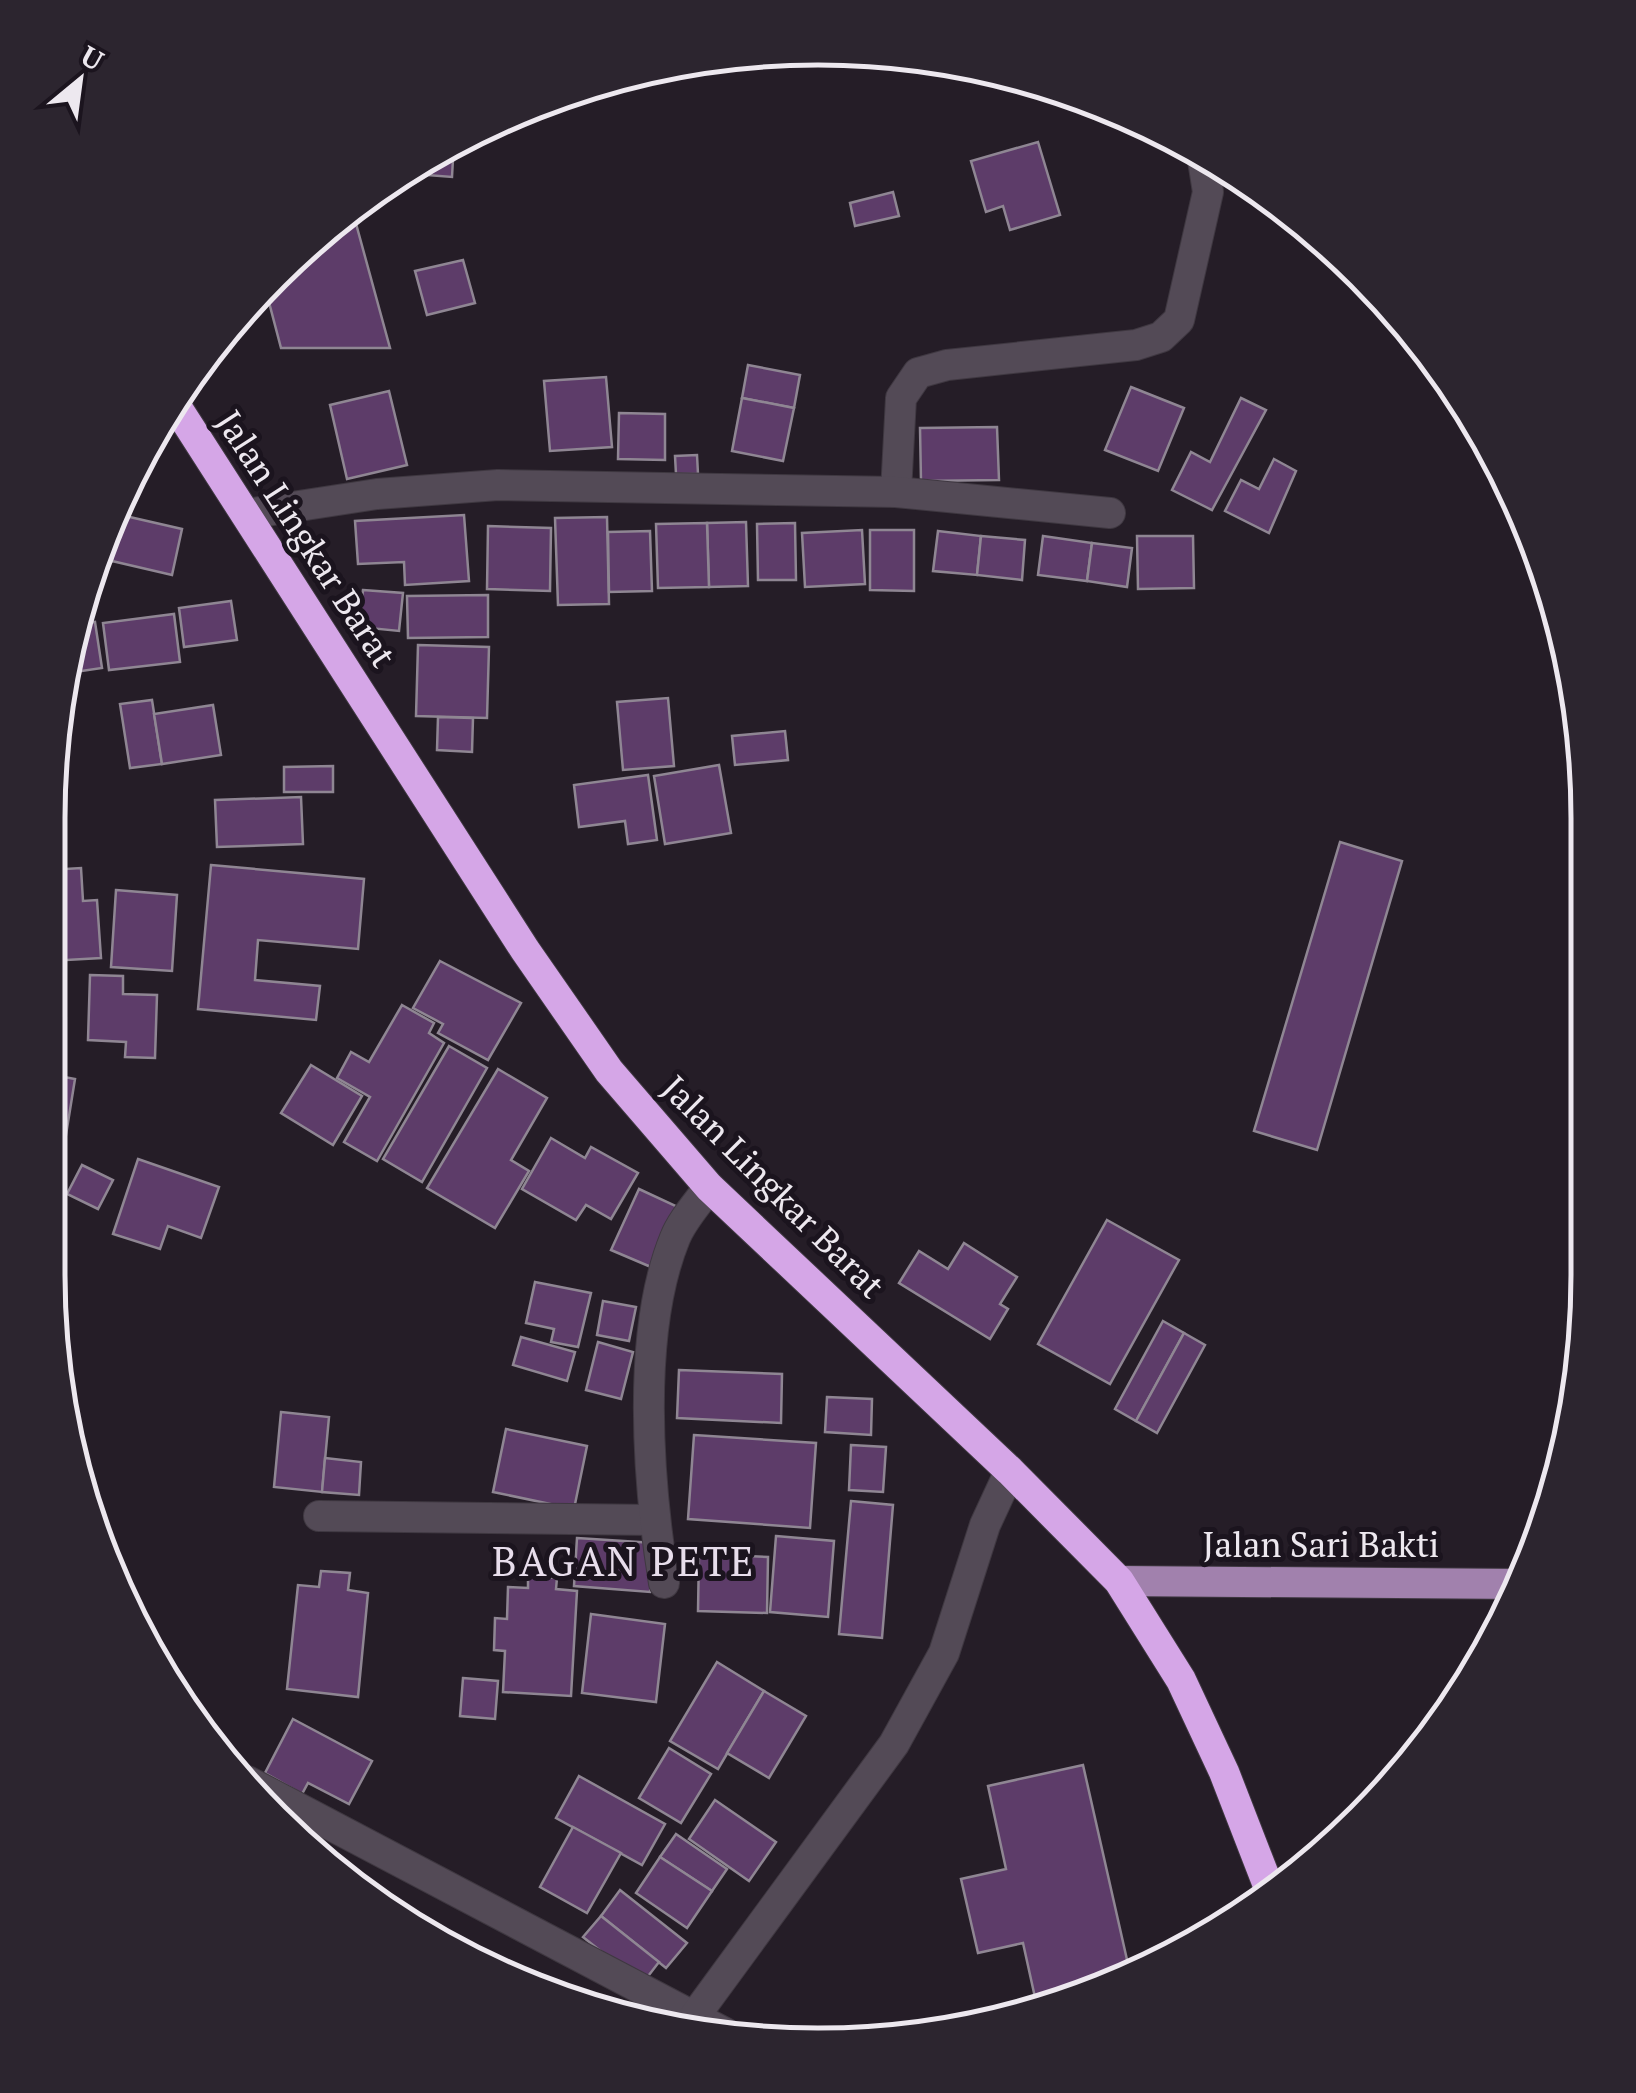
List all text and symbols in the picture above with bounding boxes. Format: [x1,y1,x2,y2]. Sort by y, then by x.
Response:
north arrow [30,30,130,130]
text: U [75,37,110,79]
street label: Jalan Lingkar Barat [207,401,407,676]
street label: Jalan Lingkar Barat [652,1065,895,1308]
street label: Jalan Sari Bakti [1203,1521,1439,1567]
district label: BAGAN PETE [492,1534,756,1587]

